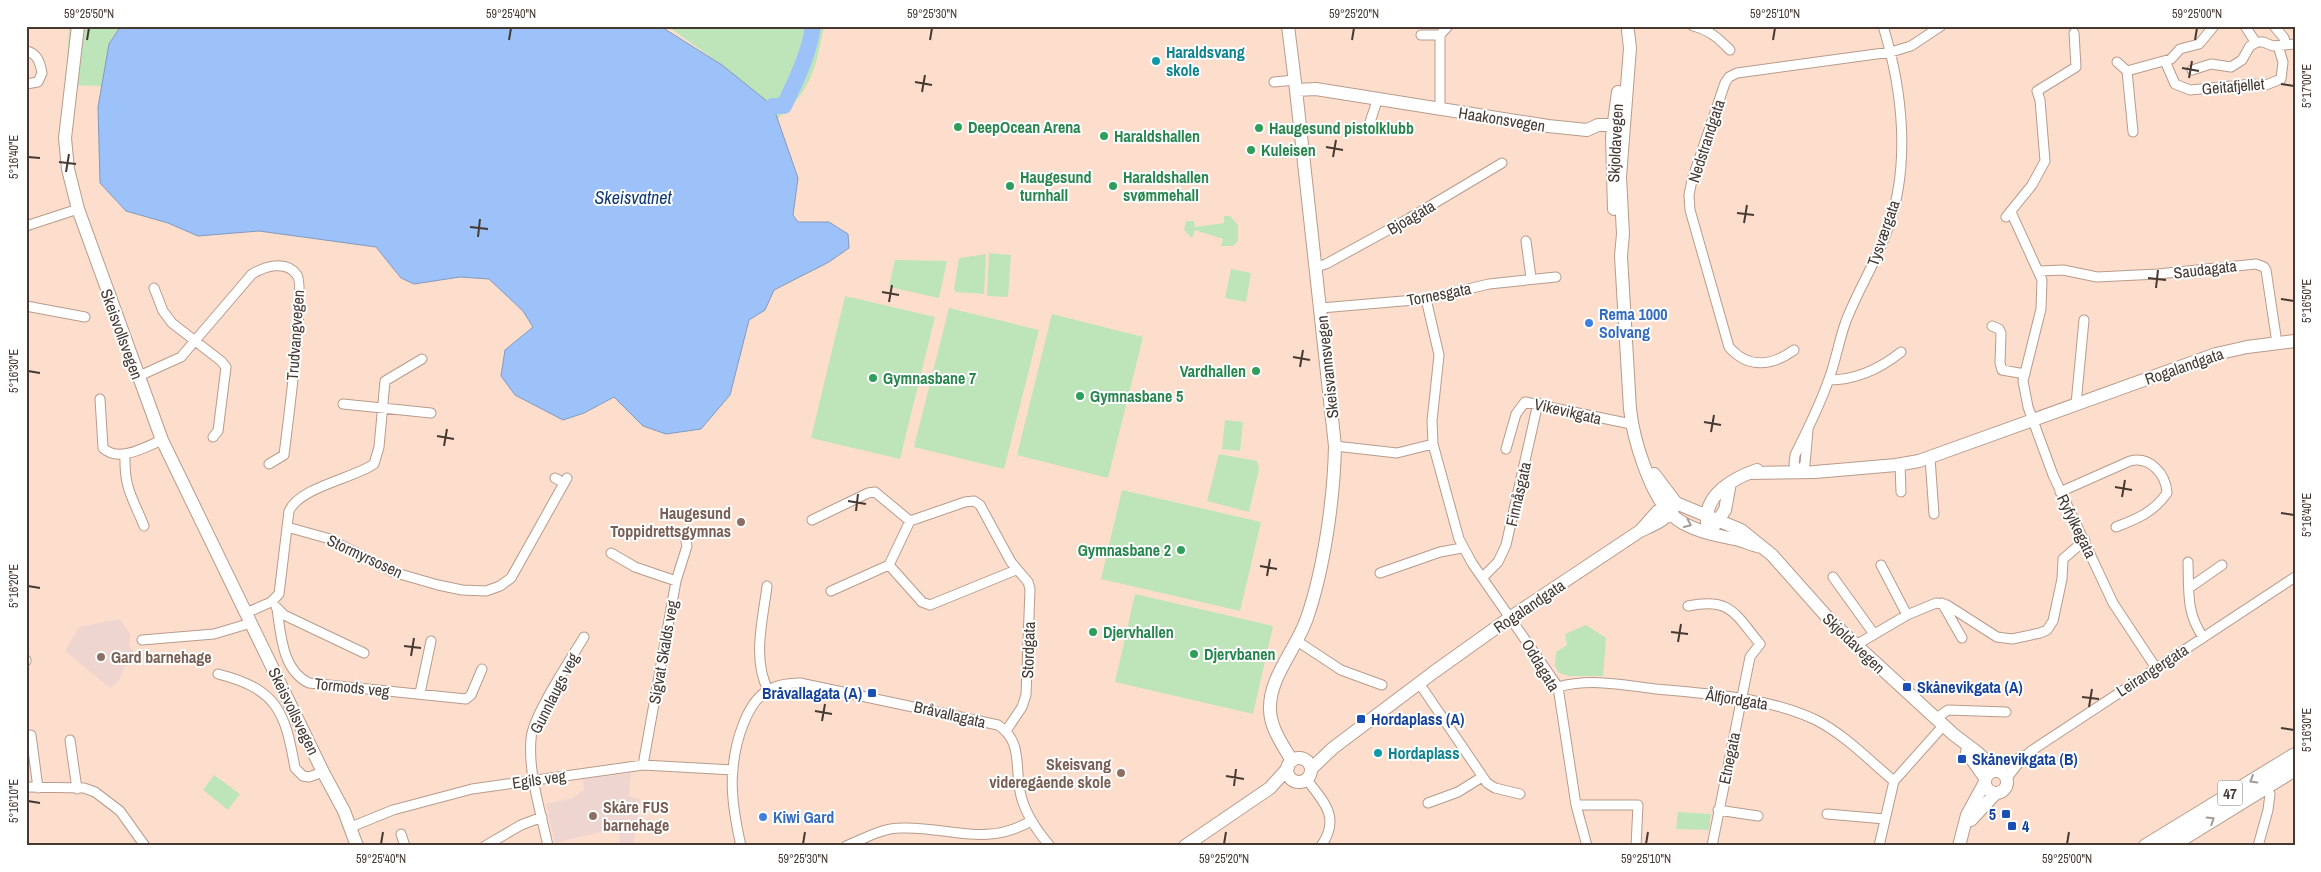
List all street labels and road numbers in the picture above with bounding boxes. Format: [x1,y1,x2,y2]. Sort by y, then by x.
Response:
street label: Geitafjellet [2201,72,2266,100]
street label: Nedstrandgata [1682,96,1730,185]
street label: Haakonsvegen [1457,101,1547,137]
street label: Skjoldavegen [1602,103,1628,183]
street label: Bjoagata [1383,194,1440,239]
street label: Tysværgata [1861,196,1905,269]
street label: Saudagata [2172,254,2239,284]
street label: Tornesgata [1405,277,1474,311]
street label: Skeisvollsvegen [95,286,149,382]
street label: Trudvangvegen [281,289,309,381]
street label: Skeisvannsvegen [1311,314,1343,420]
street label: Rogalandgata [2142,342,2227,390]
street label: Vikevikgata [1532,393,1604,430]
street label: Finnåsgata [1500,459,1536,528]
street label: Ryfylkegata [2052,490,2102,562]
street label: Stormyrsosen [324,529,406,583]
street label: Rogalandgata [1489,574,1570,638]
street label: Sigvat Skalds veg [643,598,683,706]
street label: Skjoldavegen [1818,608,1890,678]
street label: Stordgata [1016,620,1040,679]
street label: Oddagata [1517,635,1566,696]
street label: Leirangergata [2112,638,2193,701]
street label: Gunnlaugs veg [524,648,584,737]
street label: Skeisvollsvegen [263,664,325,758]
street label: Tormods veg [314,672,391,702]
street label: Ålfjordgata [1703,683,1770,715]
street label: Bråvallagata [912,695,989,733]
street label: Etnegata [1713,729,1745,786]
street label: Egils veg [511,764,568,794]
road number: 47 [2218,780,2242,806]

